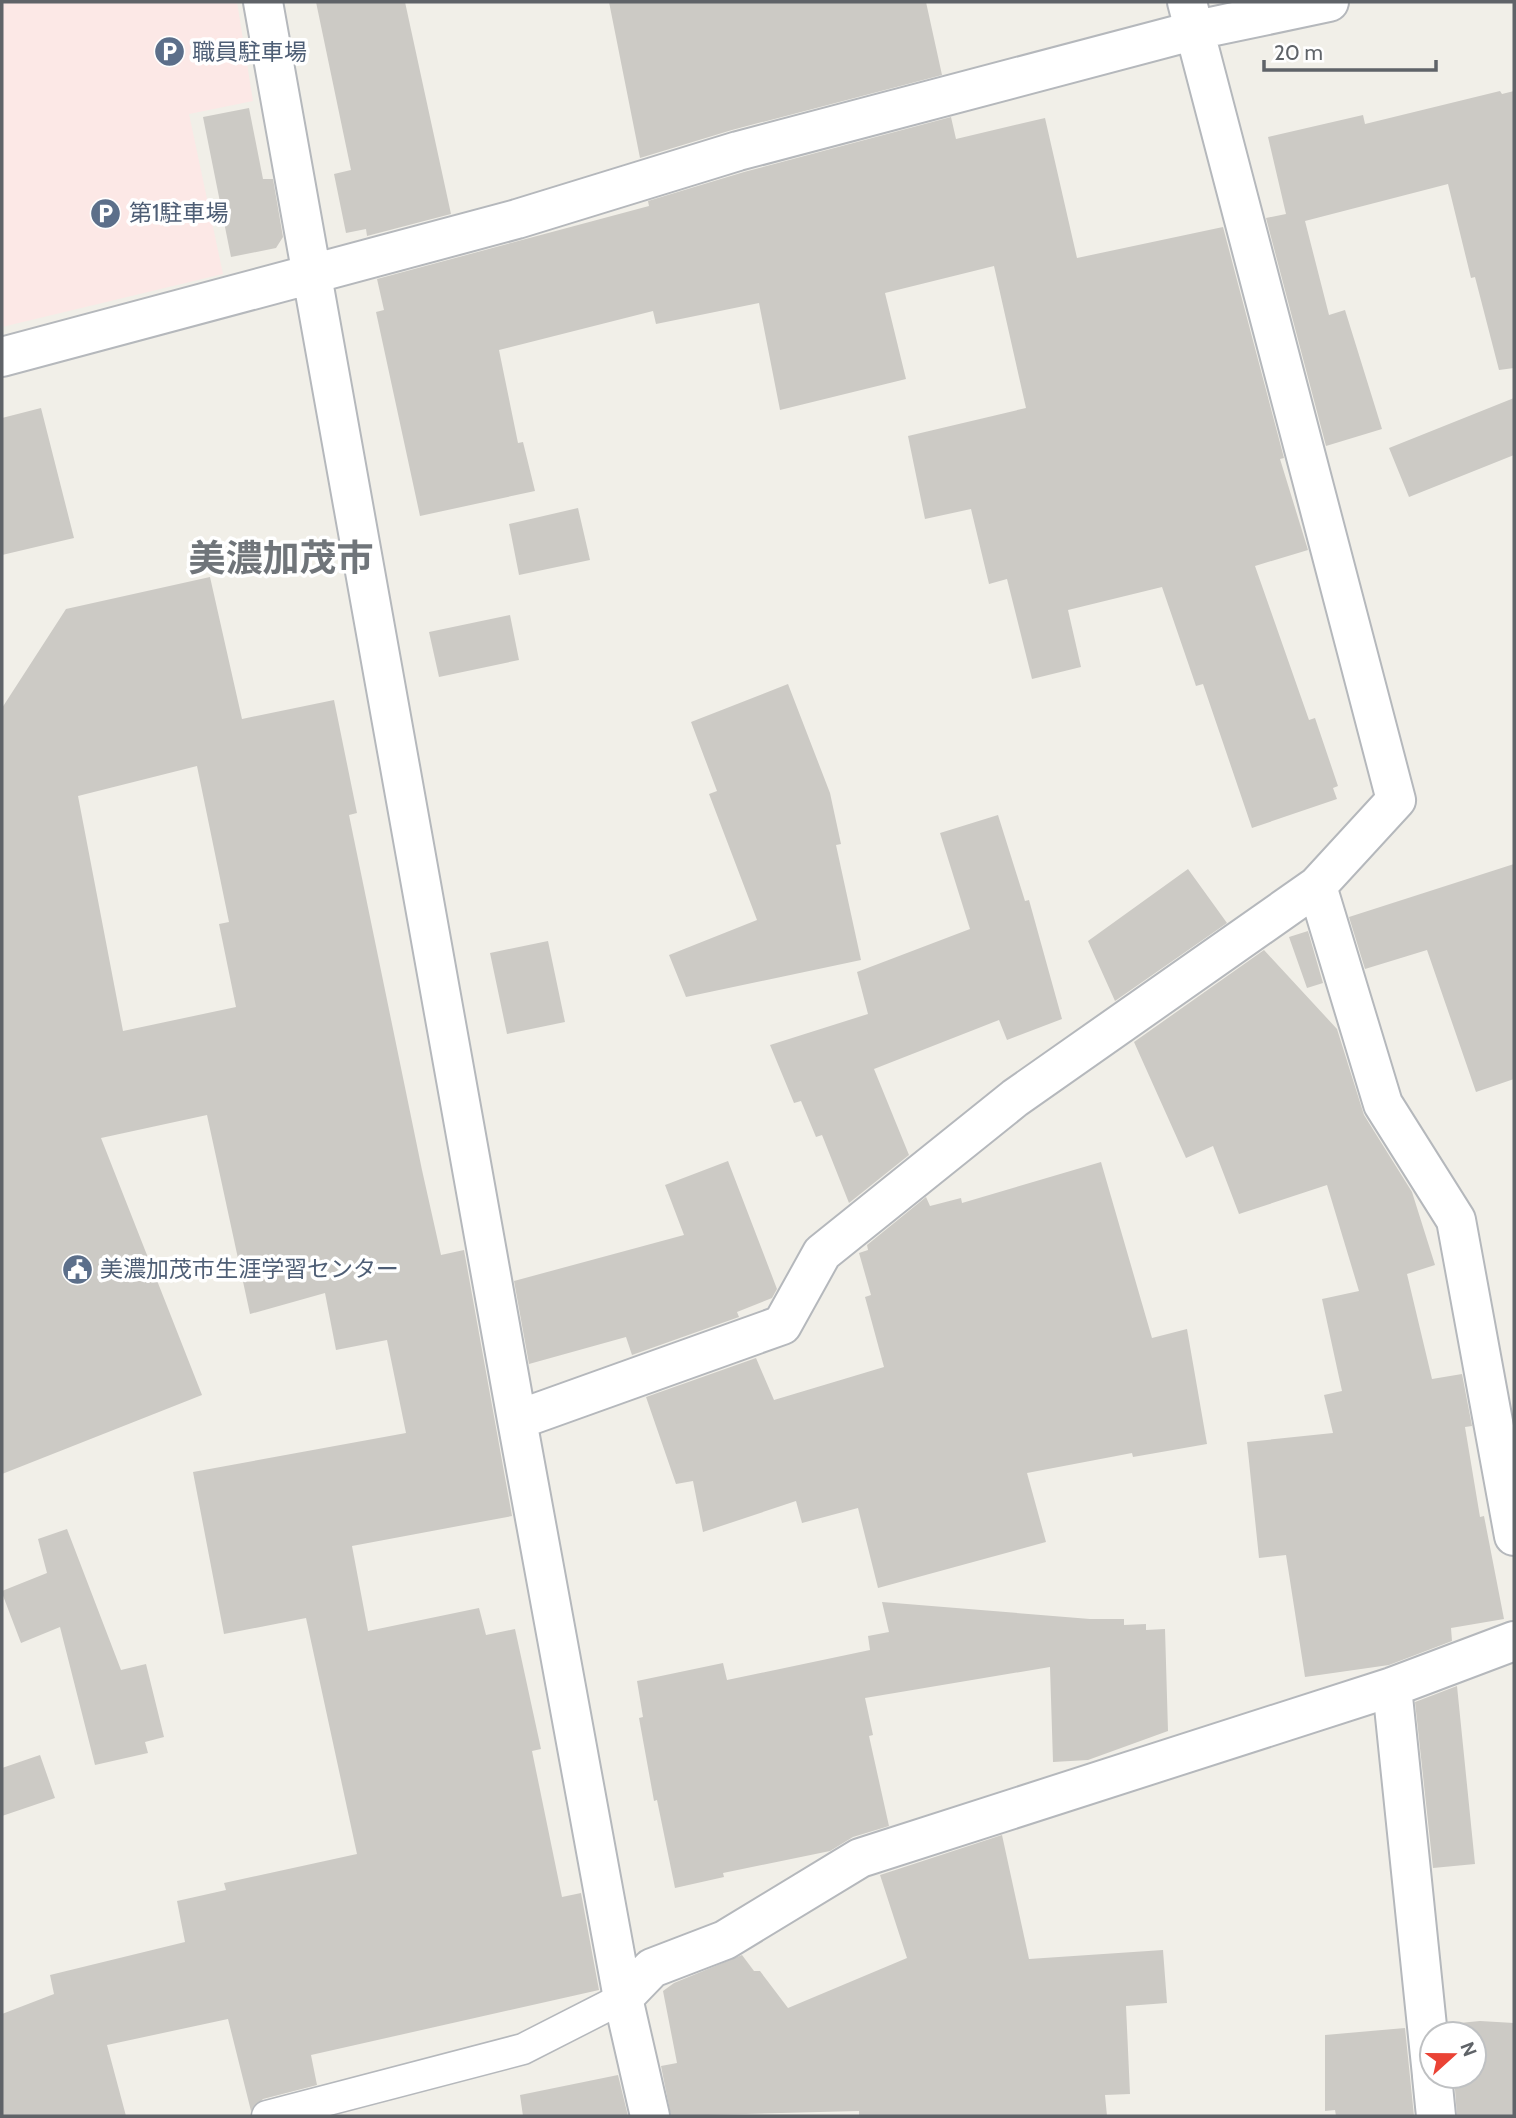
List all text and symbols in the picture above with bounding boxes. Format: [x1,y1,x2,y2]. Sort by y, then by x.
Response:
scale bar [1264,28,1436,72]
parking icon: 職員駐車場 [152,35,186,69]
place label: 職員駐車場 [192,38,307,66]
text: 20 m [1274,40,1323,65]
parking icon: 第1駐車場 [89,196,123,230]
place label: 第1駐車場 [129,199,229,227]
district label: 美濃加茂市 [189,535,374,580]
public building icon: 美濃加茂市生涯学習センター [60,1252,94,1286]
place label: 美濃加茂市生涯学習センター [100,1255,399,1283]
north arrow [1418,2020,1488,2090]
text: N [1455,2039,1482,2059]

